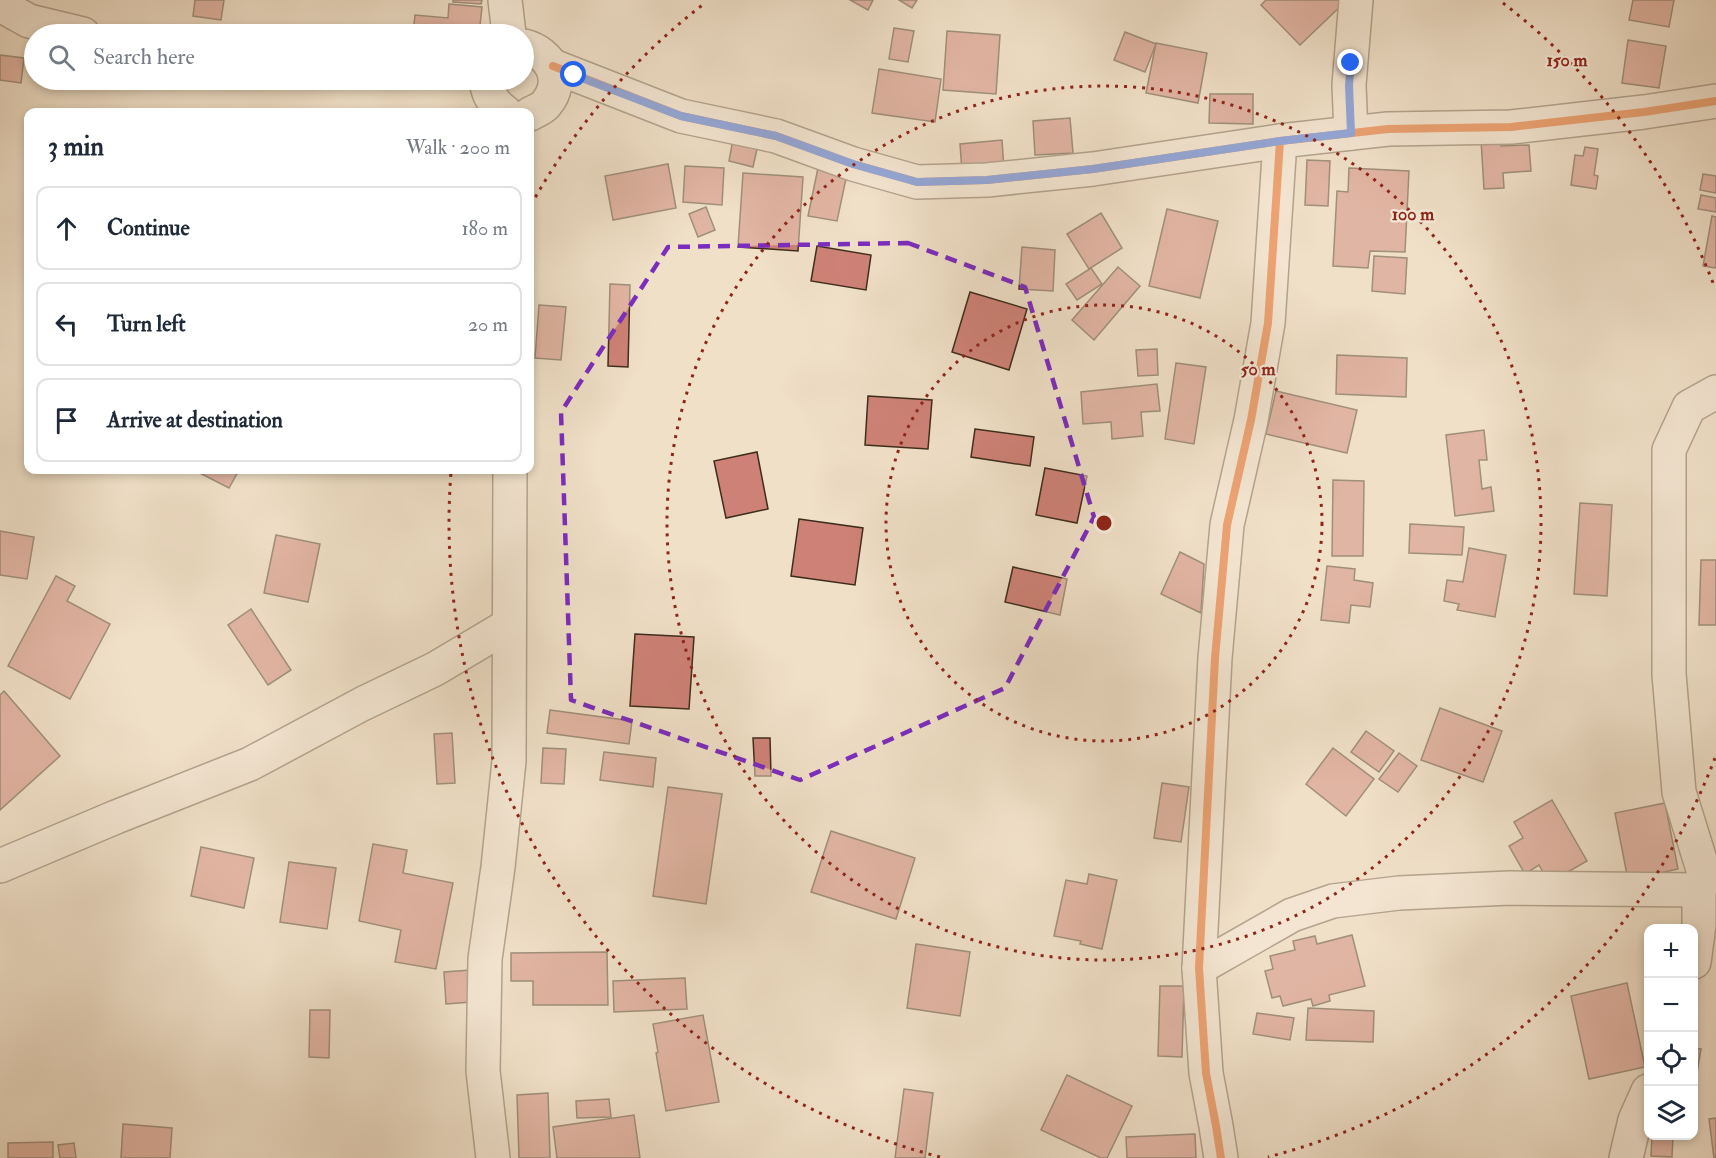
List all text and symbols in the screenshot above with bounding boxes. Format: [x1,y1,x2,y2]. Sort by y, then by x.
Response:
search box [24,24,534,90]
icon: search [45,41,78,74]
text: Search here [93,43,195,71]
route end [1337,49,1363,75]
text: 150 m [1546,49,1589,72]
route start [560,61,586,87]
text: 3 min [48,131,104,163]
text: Walk · 200 m [406,135,510,160]
text: 100 m [1392,203,1435,226]
icon: ahead [50,212,83,245]
text: Continue [107,214,190,242]
text: 180 m [461,216,508,241]
icon: left [50,308,83,341]
text: Turn left [107,310,186,338]
text: 20 m [468,312,508,337]
text: 50 m [1241,358,1276,381]
icon: arrive [50,404,83,437]
text: Arrive at destination [107,406,283,434]
centre of rings [1094,513,1114,533]
map controls [1644,924,1698,1140]
button: + [1644,924,1698,978]
button: − [1644,978,1698,1032]
button: locate [1644,1032,1698,1086]
button: layers [1644,1086,1698,1140]

